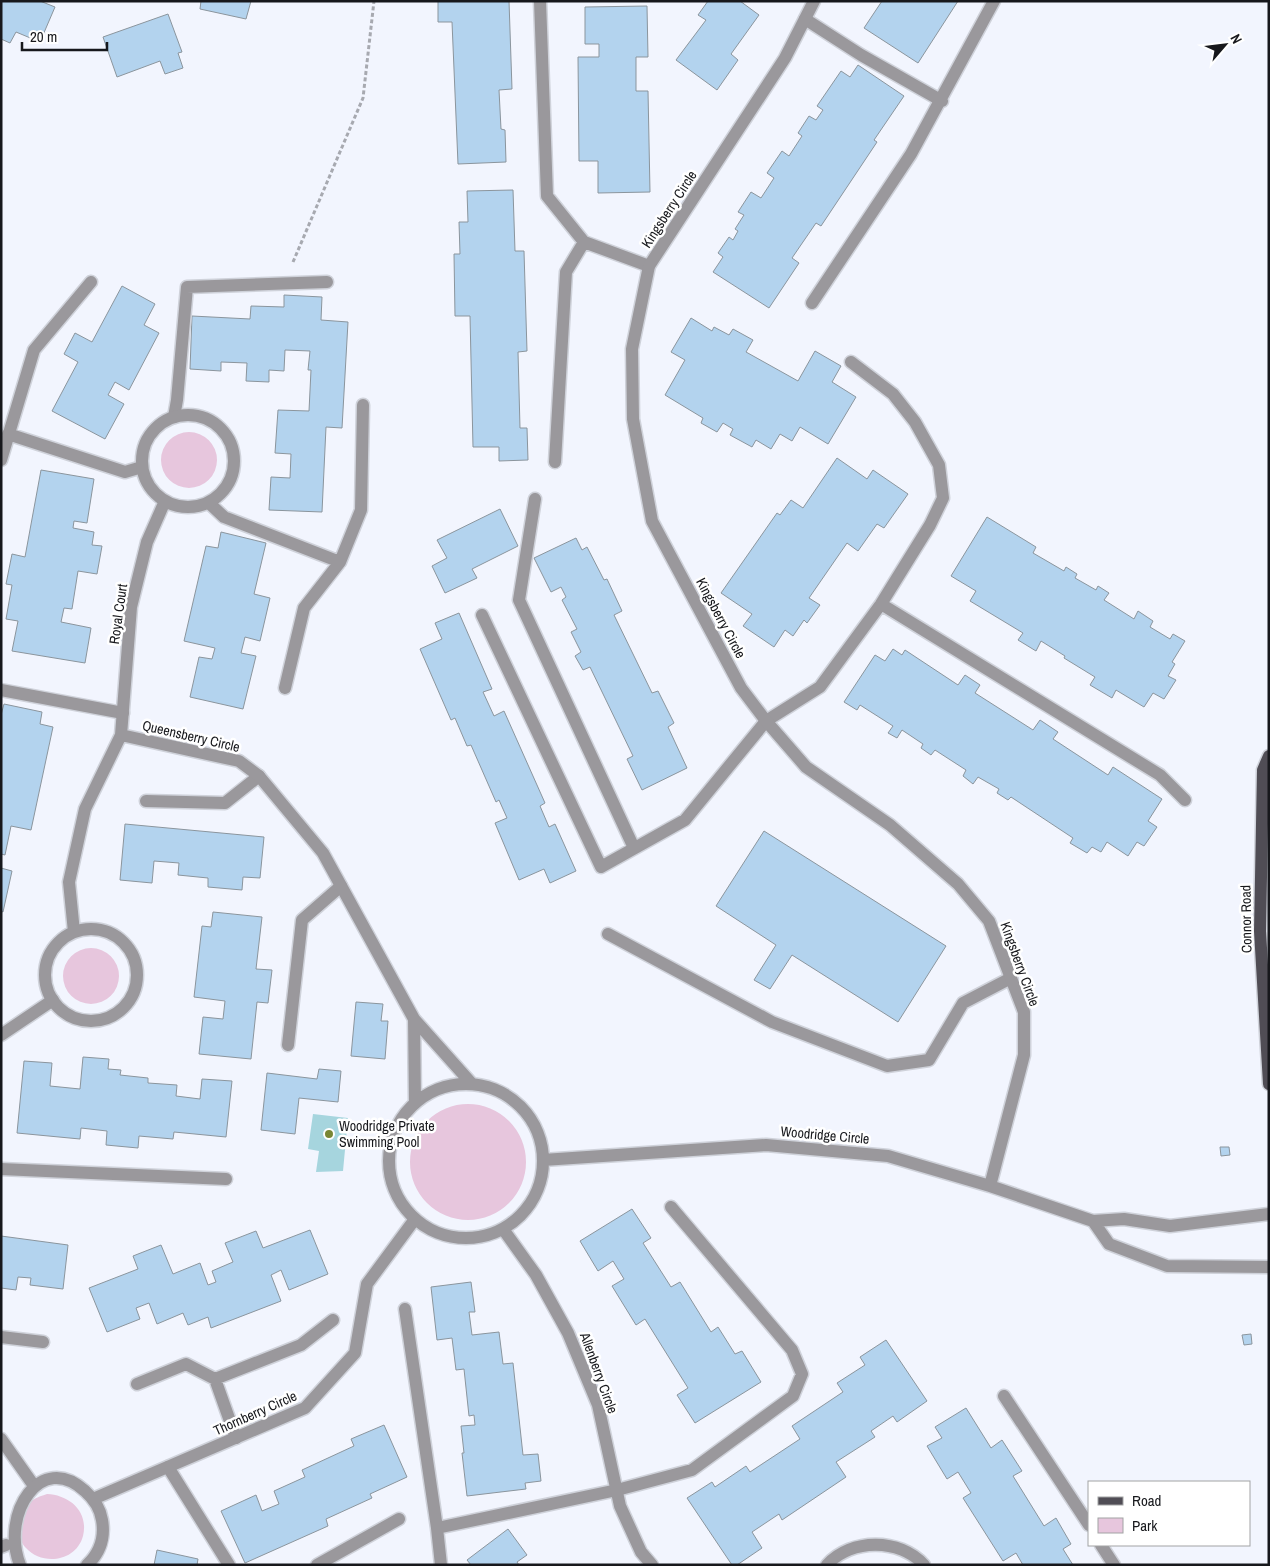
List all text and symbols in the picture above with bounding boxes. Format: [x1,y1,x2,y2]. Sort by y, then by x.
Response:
scale bar [22,20,108,52]
north arrow [1200,20,1250,70]
text: 20 m [30,26,57,47]
text: N [1227,31,1246,47]
street label: Kingsberry Circle [637,167,701,251]
street label: Kingsberry Circle [692,575,750,661]
street label: Royal Court [105,583,131,645]
street label: Queensberry Circle [140,716,242,756]
street label: Connor Road [1236,885,1256,953]
street label: Kingsberry Circle [996,919,1044,1009]
place label: Woodridge Private Swimming Pool [339,1117,435,1151]
street label: Woodridge Circle [780,1122,870,1148]
marker: Woodridge Private Swimming Pool [323,1128,335,1140]
street label: Allenberry Circle [576,1329,622,1416]
street label: Thornberry Circle [211,1387,299,1439]
legend [1088,1481,1250,1546]
text: Road [1132,1490,1161,1511]
text: Park [1132,1515,1158,1536]

